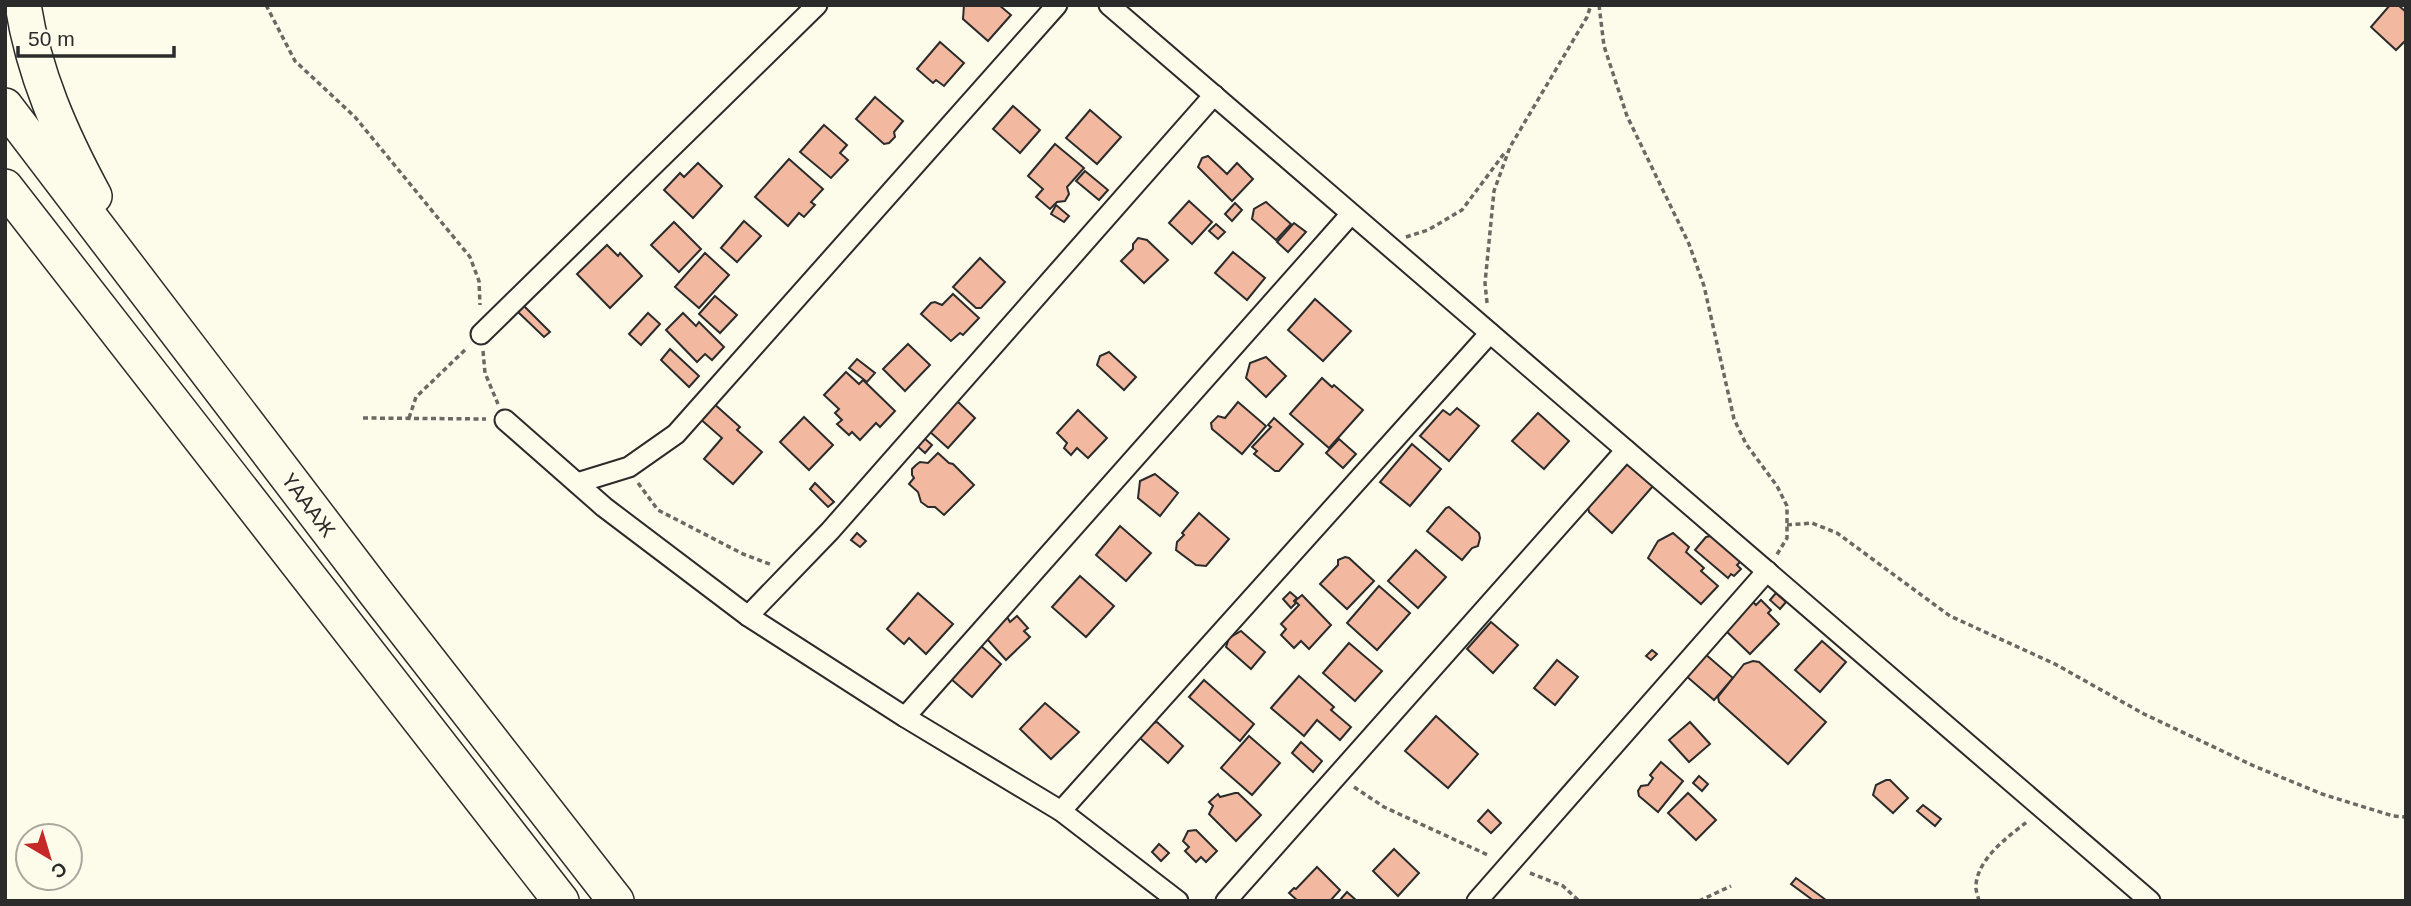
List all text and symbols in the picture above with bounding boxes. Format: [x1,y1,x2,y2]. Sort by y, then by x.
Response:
scale bar [18,14,173,58]
text: 50 m [28,27,75,50]
street label: ҮАААЖ [278,469,341,542]
north arrow [14,822,84,892]
text: С [47,858,71,883]

